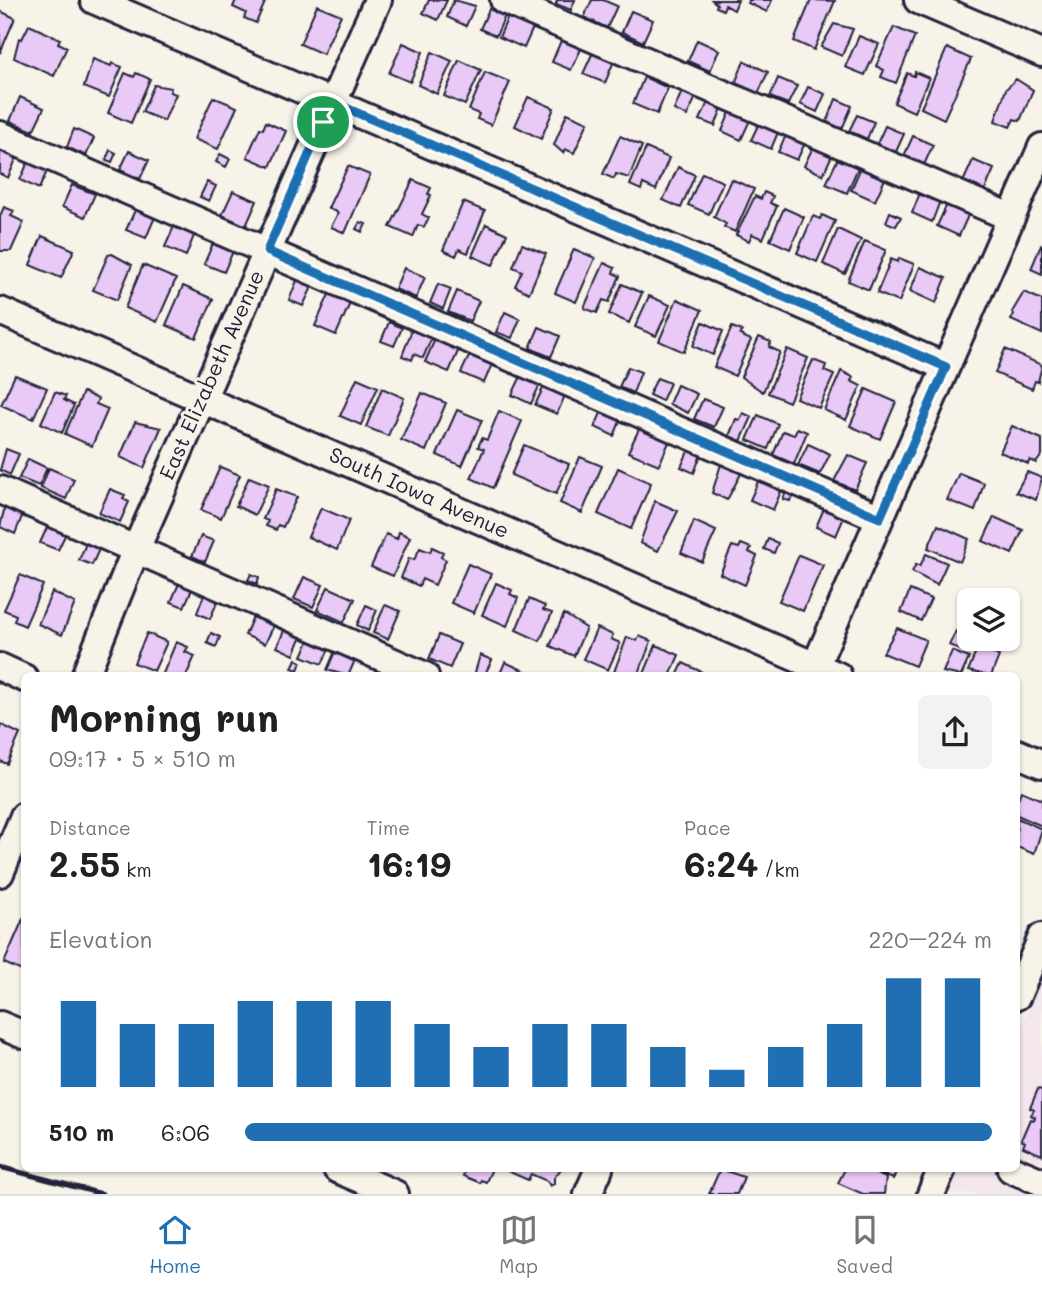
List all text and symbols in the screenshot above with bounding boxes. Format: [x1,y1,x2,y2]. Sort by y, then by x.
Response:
pin [293,92,353,152]
icon: arrive [304,103,342,141]
street label: East Elizabeth Avenue [152,265,269,483]
street label: South Iowa Avenue [326,440,514,543]
map controls [957,588,1020,651]
button: layers [957,588,1020,651]
text: Morning run [49,692,279,742]
button: share [918,695,992,769]
text: 09:17 · 5 × 510 m [49,743,236,773]
text: Distance [49,815,131,840]
text: Time [367,815,410,840]
text: Pace [684,815,731,840]
text: 2.55 [49,840,120,886]
text: 16:19 [367,840,451,886]
text: 6:24 [684,840,758,886]
text: km [120,857,152,882]
text: /km [758,857,800,882]
text: Elevation [49,924,152,954]
text: 220–224 m [869,924,992,954]
text: 510 m [49,1117,114,1147]
text: 6:06 [161,1117,210,1147]
tab: Home [149,1211,201,1278]
tab: Map [499,1211,538,1278]
tab: Saved [836,1211,893,1278]

